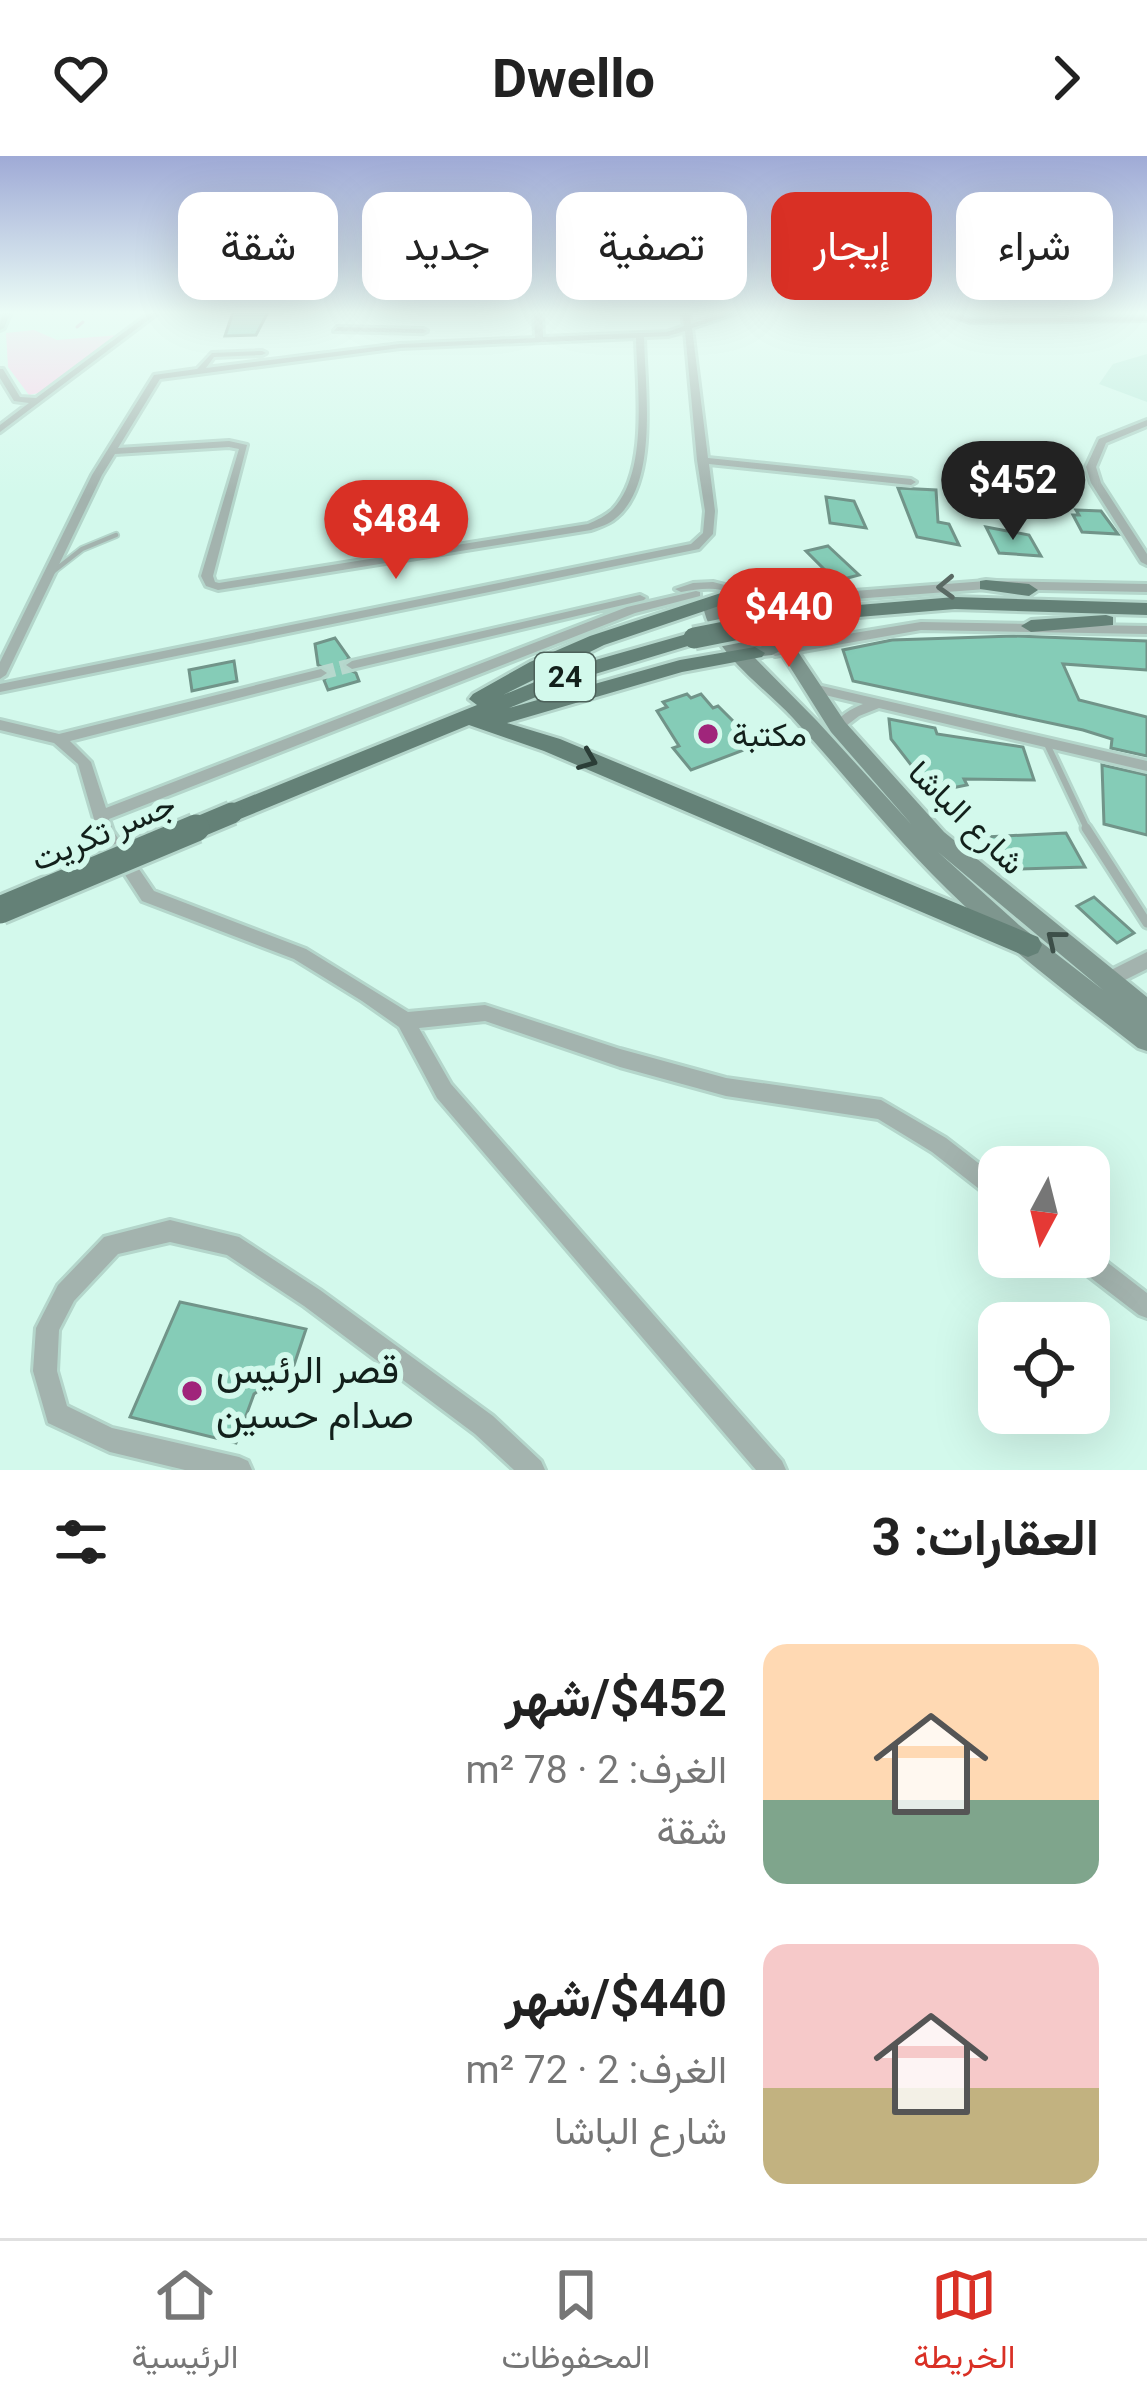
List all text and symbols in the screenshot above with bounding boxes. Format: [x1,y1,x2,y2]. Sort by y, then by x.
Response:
icon: heart [48,45,114,111]
icon: forward [1033,45,1099,111]
text: Dwello [492,47,655,110]
chip: شقة [178,192,338,300]
chip: جديد [362,192,532,300]
chip: تصفية [556,192,747,300]
chip: إيجار [771,192,932,300]
chip: شراء [956,192,1113,300]
pin: $452 [942,441,1084,543]
text: $452 [968,457,1058,503]
pin: $484 [325,480,467,582]
text: $484 [351,496,441,542]
pin: $440 [718,568,860,670]
one-way arrow [936,574,955,600]
text: $440 [744,584,834,630]
road number: 24 [535,653,595,701]
place label: مكتبة [732,715,807,754]
marker: مكتبة [695,721,721,747]
one-way arrow [577,746,598,770]
street label: شارع الباشا [898,752,1033,884]
street label: جسر تكريت [25,784,181,880]
one-way arrow [1047,932,1069,953]
north arrow [978,1146,1110,1278]
map controls [978,1146,1110,1434]
button: locate [978,1302,1110,1434]
place label: قصر الرئيس صدام حسين [216,1347,414,1440]
marker: قصر الرئيس صدام حسين [179,1378,205,1404]
text: العقارات: 3 [872,1508,1099,1567]
icon: filters [48,1509,114,1575]
text: $452/شهر [505,1669,727,1728]
icon: home [859,1692,1003,1836]
text: الغرف: 2 · 78 m² [466,1747,727,1793]
text: شقة [657,1808,727,1854]
text: $440/شهر [505,1969,727,2028]
icon: home [859,1992,1003,2136]
text: الغرف: 2 · 72 m² [466,2047,727,2093]
text: شارع الباشا [554,2108,727,2154]
tab: الرئيسية [132,2262,238,2386]
tab: المحفوظات [501,2262,650,2386]
tab: الخريطة [913,2262,1015,2386]

